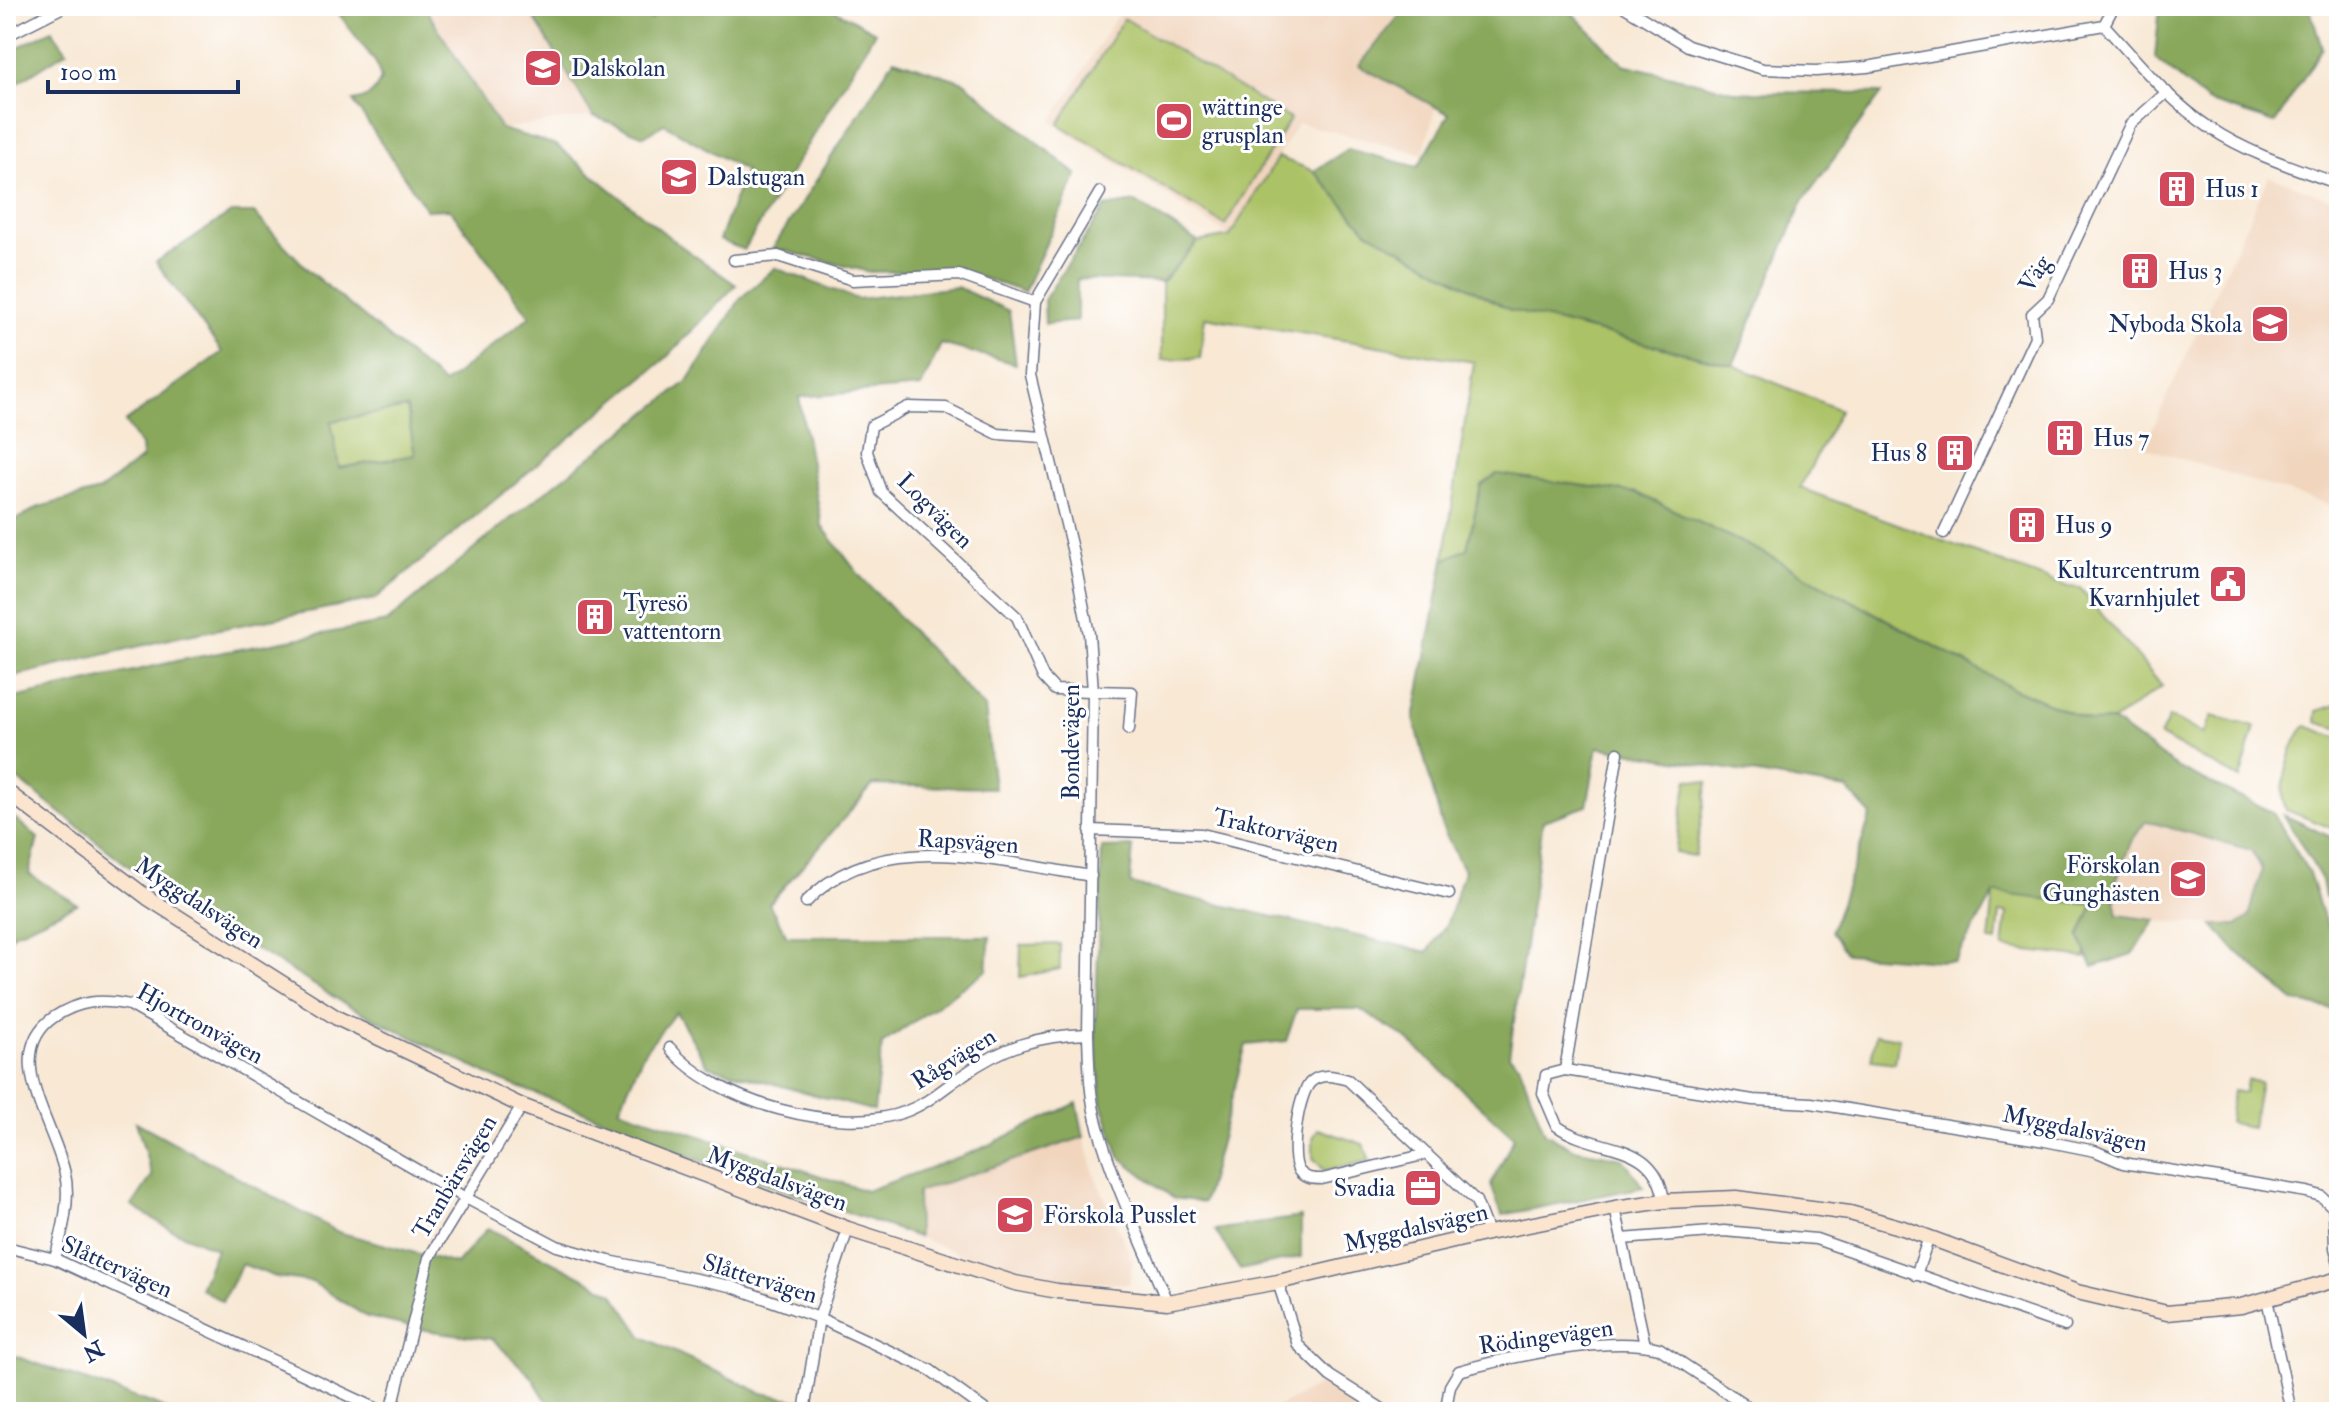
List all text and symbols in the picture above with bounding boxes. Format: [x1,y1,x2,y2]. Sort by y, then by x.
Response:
scale bar [48,44,238,94]
school or university icon: Dalskolan [522,47,564,89]
place label: Dalskolan [571,53,666,84]
text: 100 m [60,57,117,88]
place label: wättinge grusplan [1202,92,1284,151]
sports icon: wättinge grusplan [1153,100,1195,142]
school or university icon: Dalstugan [658,156,700,198]
place label: Dalstugan [707,162,805,193]
building icon: Hus 1 [2156,168,2198,210]
place label: Hus 1 [2205,174,2259,205]
street label: Väg [2012,249,2059,298]
building icon: Hus 3 [2119,250,2161,292]
place label: Hus 3 [2168,256,2222,287]
school or university icon: Nyboda Skola [2249,303,2291,345]
place label: Nyboda Skola [2109,309,2243,340]
building icon: Hus 7 [2044,417,2086,459]
place label: Hus 7 [2093,423,2149,454]
building icon: Hus 8 [1934,432,1976,474]
place label: Hus 8 [1871,438,1927,469]
street label: Logvägen [890,466,980,556]
building icon: Hus 9 [2006,504,2048,546]
place label: Hus 9 [2055,510,2112,541]
place label: Kulturcentrum Kvarnhjulet [2056,555,2200,614]
public building icon: Kulturcentrum Kvarnhjulet [2207,563,2249,605]
place label: Tyresö vattentorn [622,588,722,647]
building icon: Tyresö vattentorn [574,596,616,638]
street label: Bondevägen [1056,684,1087,800]
street label: Traktorvägen [1210,801,1342,861]
street label: Rapsvägen [916,823,1020,861]
street label: Myggdalsvägen [129,850,269,956]
place label: Förskolan Gunghästen [2042,850,2160,909]
school or university icon: Förskolan Gunghästen [2167,858,2209,900]
street label: Hjortronvägen [131,976,269,1072]
street label: Rågvägen [906,1021,1002,1097]
street label: Myggdalsvägen [2000,1099,2150,1159]
street label: Tranbärsvägen [406,1109,504,1245]
street label: Myggdalsvägen [703,1139,851,1219]
office icon: Svadia [1402,1167,1444,1209]
place label: Svadia [1334,1173,1396,1204]
school or university icon: Förskola Pusslet [994,1194,1036,1236]
street label: Myggdalsvägen [1341,1196,1491,1260]
place label: Förskola Pusslet [1043,1200,1197,1231]
street label: Slåttervägen [57,1229,177,1305]
street label: Slåttervägen [699,1247,821,1311]
north arrow [44,1294,124,1374]
street label: Rödingevägen [1477,1312,1615,1362]
text: N [78,1333,109,1368]

